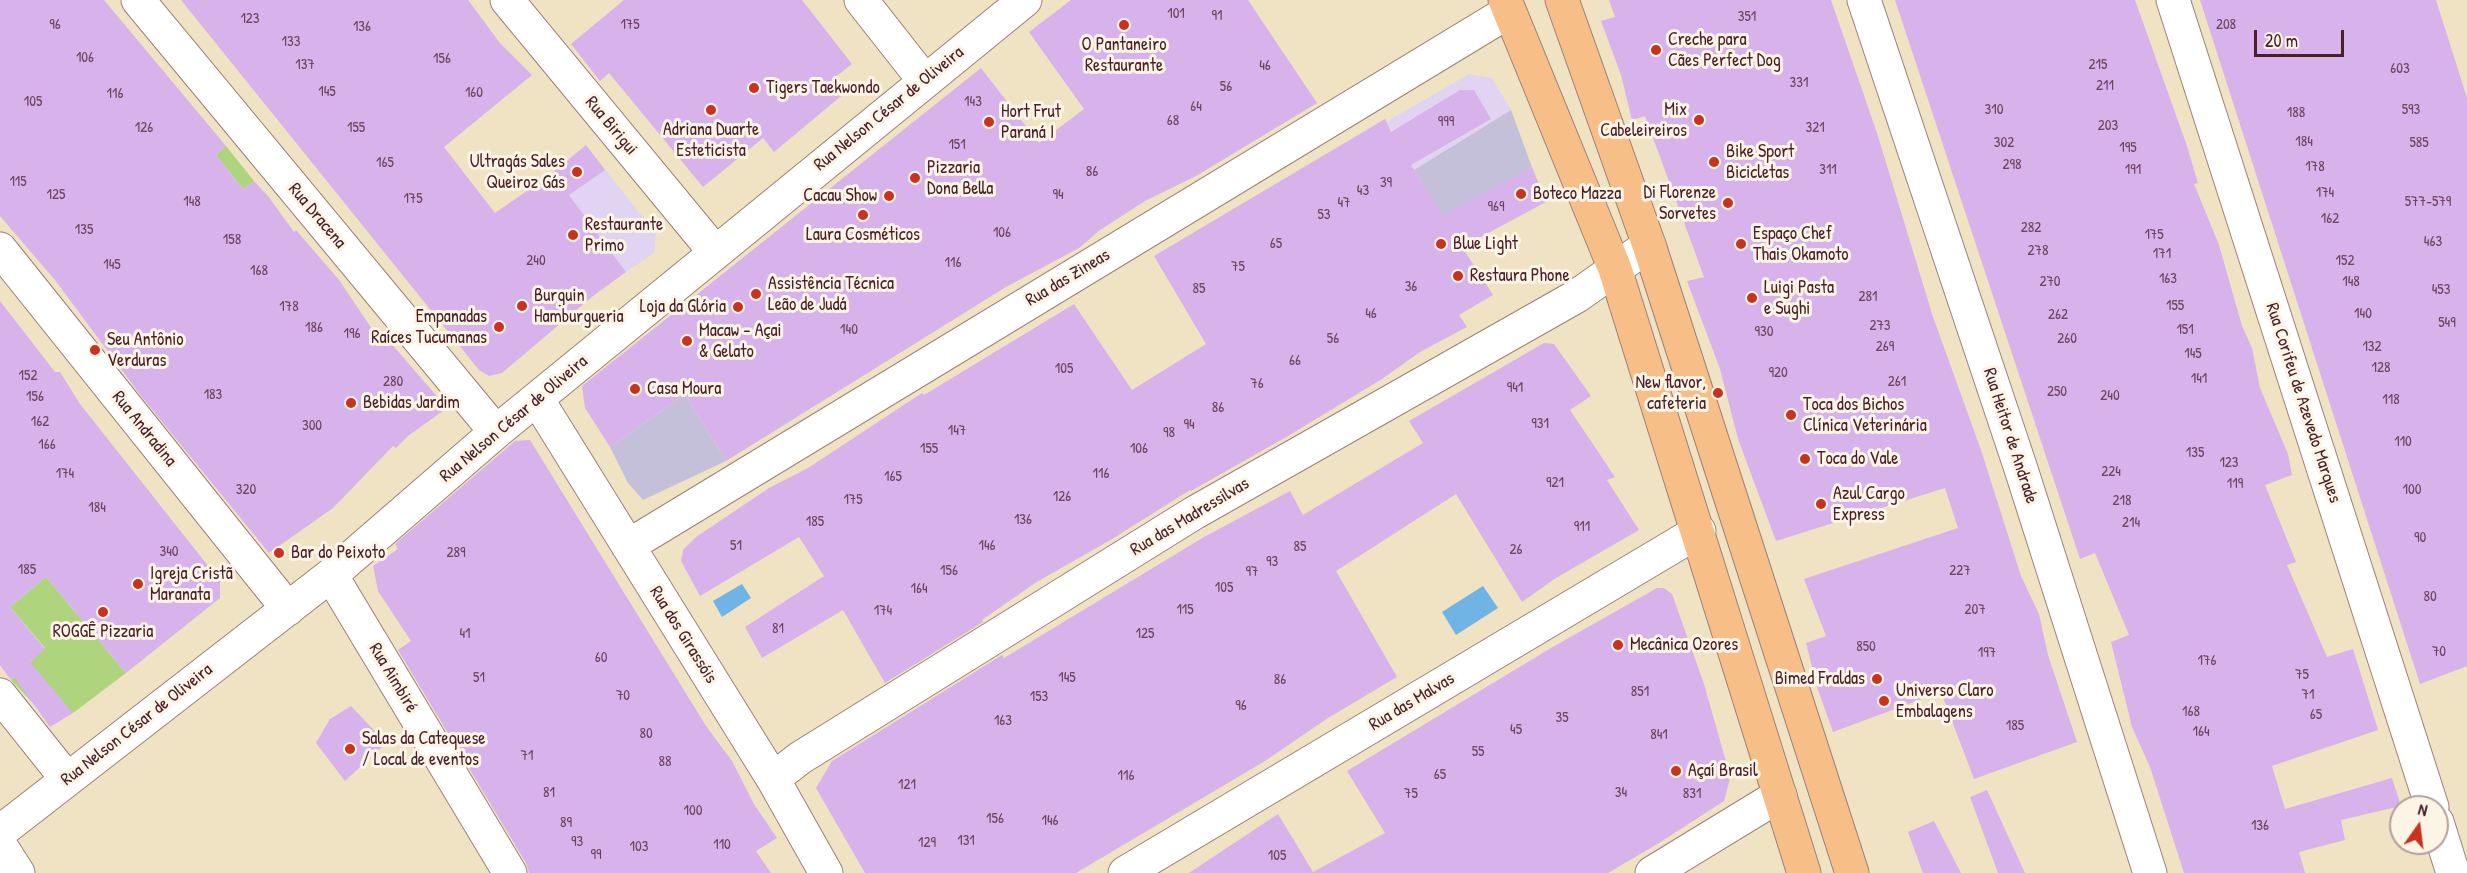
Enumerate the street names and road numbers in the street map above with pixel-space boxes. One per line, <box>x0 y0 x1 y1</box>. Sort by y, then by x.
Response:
street label: Rua Nelson César de Oliveira <box>810 42 968 176</box>
street label: Rua Birigui <box>580 92 642 160</box>
street label: Rua Dracena <box>284 179 350 253</box>
street label: Rua das Zineas <box>1022 244 1114 312</box>
street label: Rua Corifeu de Azevedo Marques <box>2260 300 2346 506</box>
street label: Rua Nelson César de Oliveira <box>436 351 592 487</box>
street label: Rua Heitor de Andrade <box>1978 366 2042 506</box>
street label: Rua Andradina <box>107 387 181 471</box>
street label: Rua das Madressilvas <box>1127 473 1253 561</box>
street label: Rua dos Girassóis <box>645 582 721 688</box>
street label: Rua Aimbiré <box>364 639 422 717</box>
street label: Rua Nelson César de Oliveira <box>57 659 217 791</box>
street label: Rua das Malvas <box>1366 668 1458 736</box>

